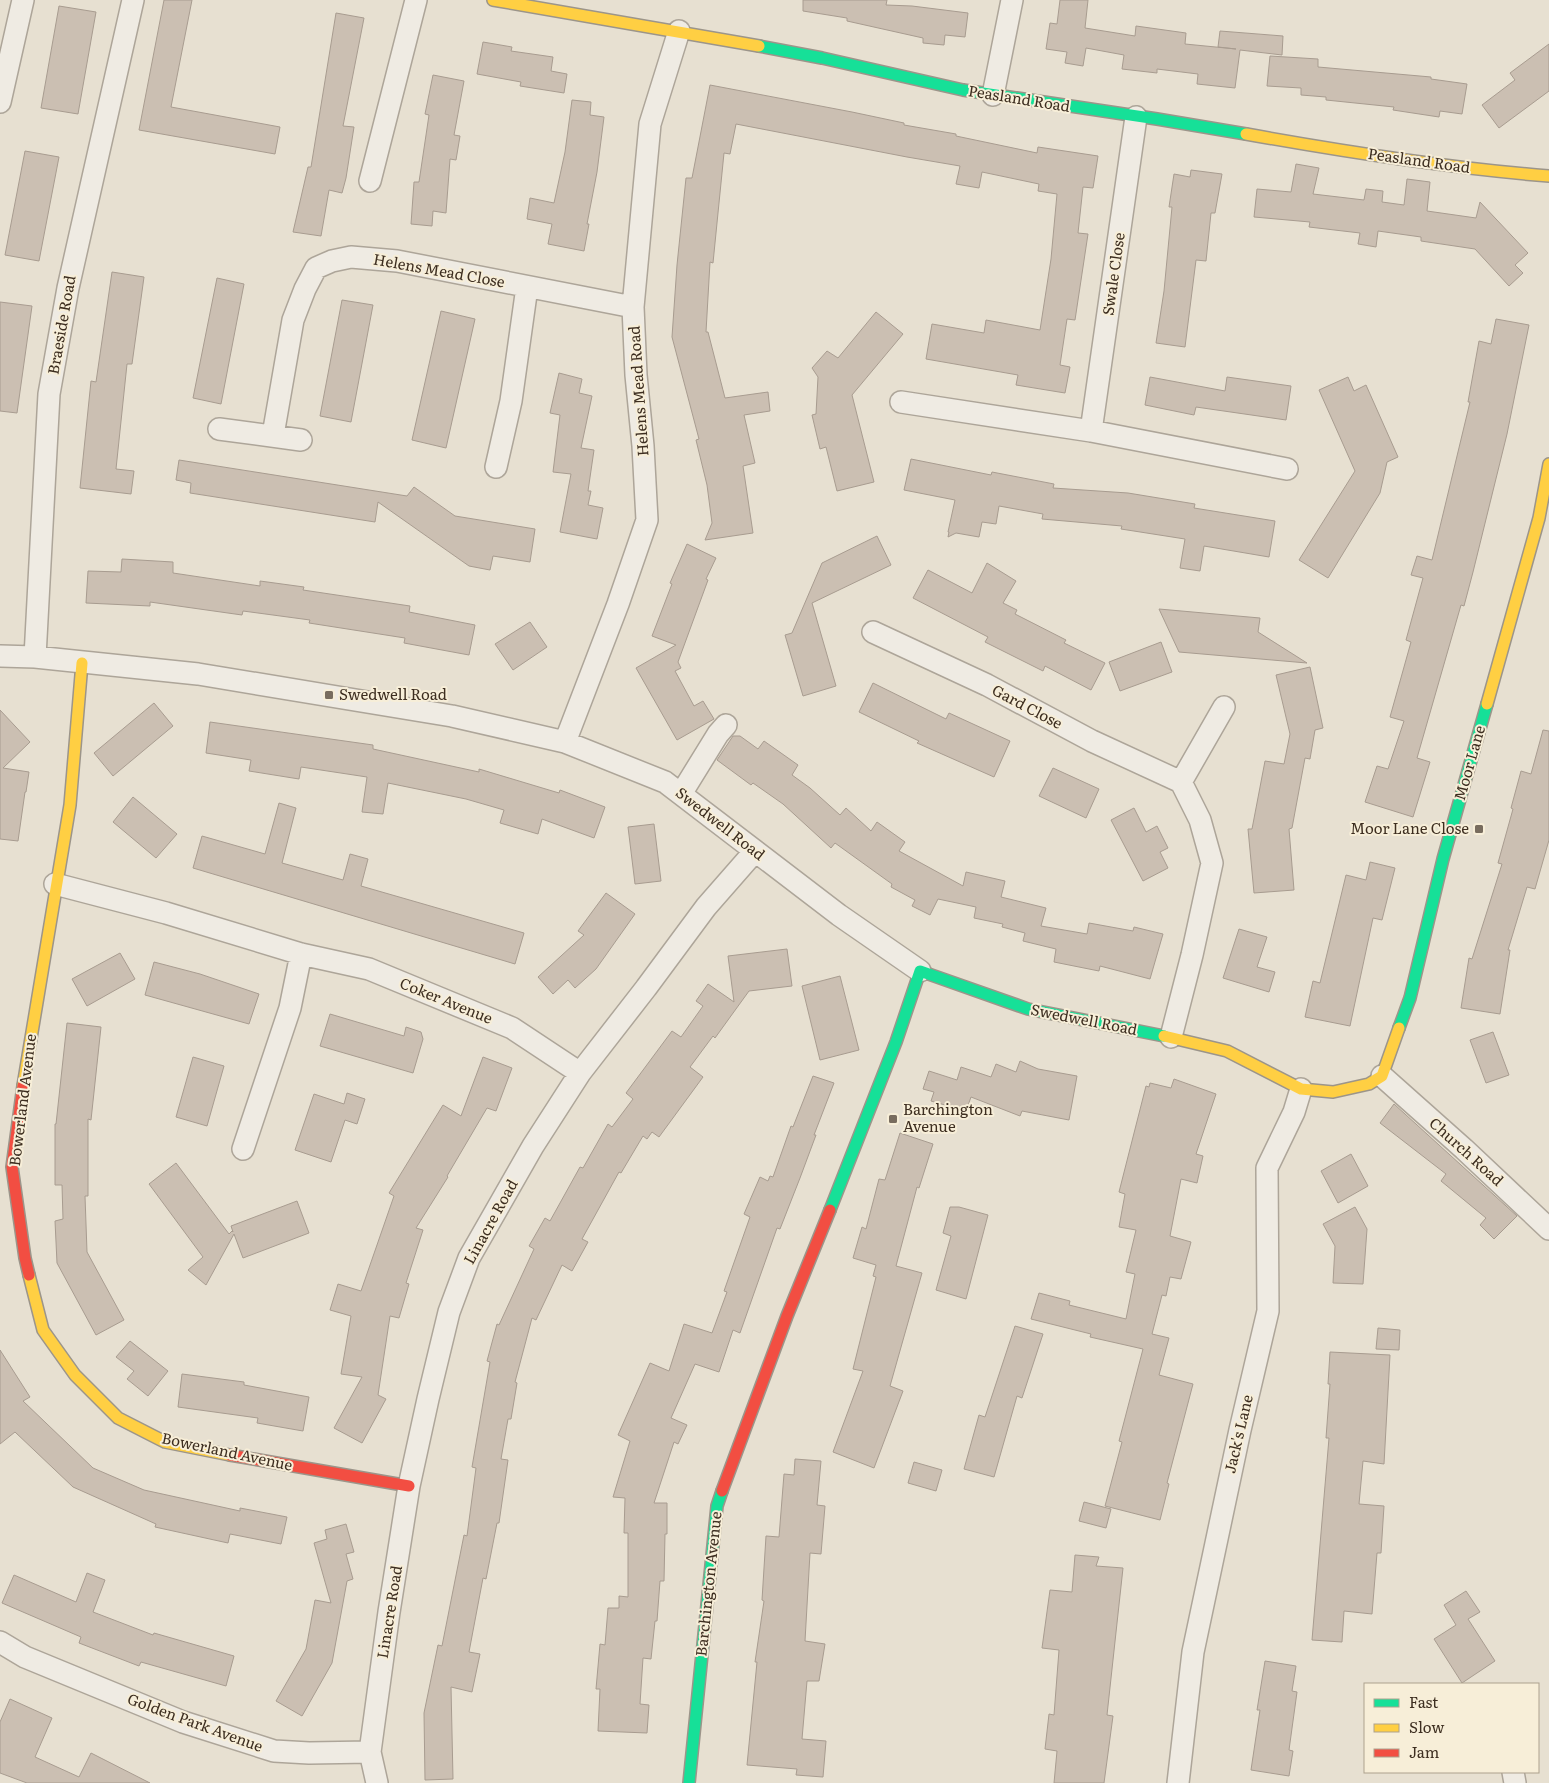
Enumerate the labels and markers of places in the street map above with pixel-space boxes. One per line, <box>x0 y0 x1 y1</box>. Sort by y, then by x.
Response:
place label: Swedwell Road <box>339 682 447 705</box>
marker: Swedwell Road <box>323 689 335 701</box>
place label: Moor Lane Close <box>1350 816 1469 839</box>
marker: Moor Lane Close <box>1473 823 1485 835</box>
place label: Barchington Avenue <box>903 1097 993 1137</box>
marker: Barchington Avenue <box>887 1113 899 1125</box>

